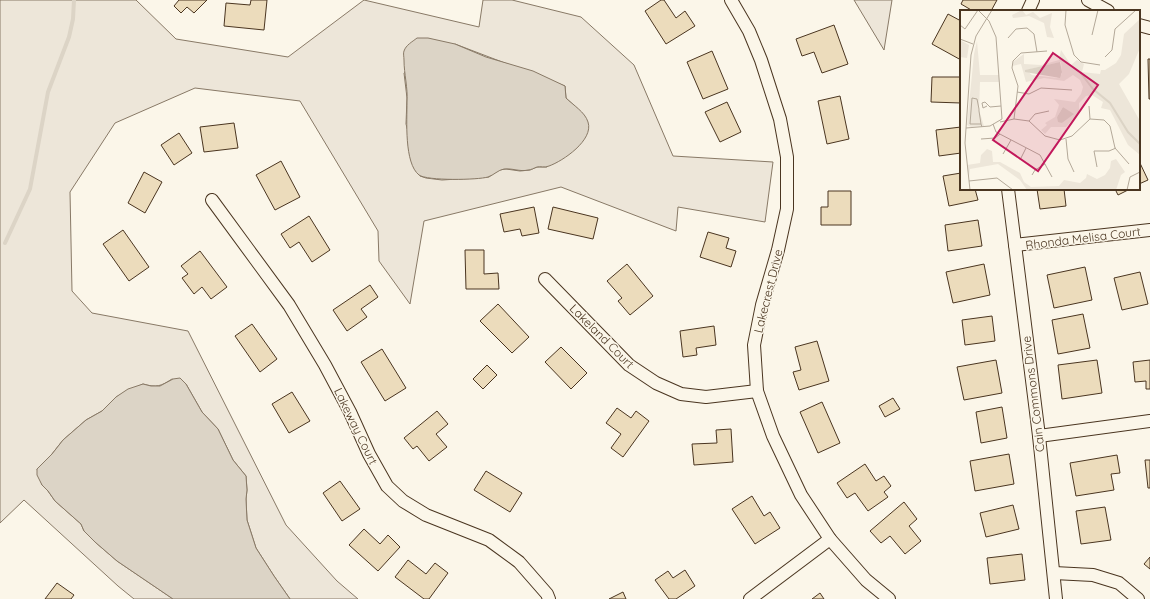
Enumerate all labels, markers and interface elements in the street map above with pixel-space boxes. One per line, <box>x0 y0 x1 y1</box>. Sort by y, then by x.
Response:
inset map <box>960 10 1140 190</box>
street label: Rhonda Melisa Court <box>1025 224 1141 252</box>
street label: Lakecrest Drive <box>750 247 786 334</box>
street label: Lakeland Court <box>567 301 637 371</box>
street label: Cain Commons Drive <box>1018 335 1048 453</box>
street label: Lakeway Court <box>331 385 381 467</box>

